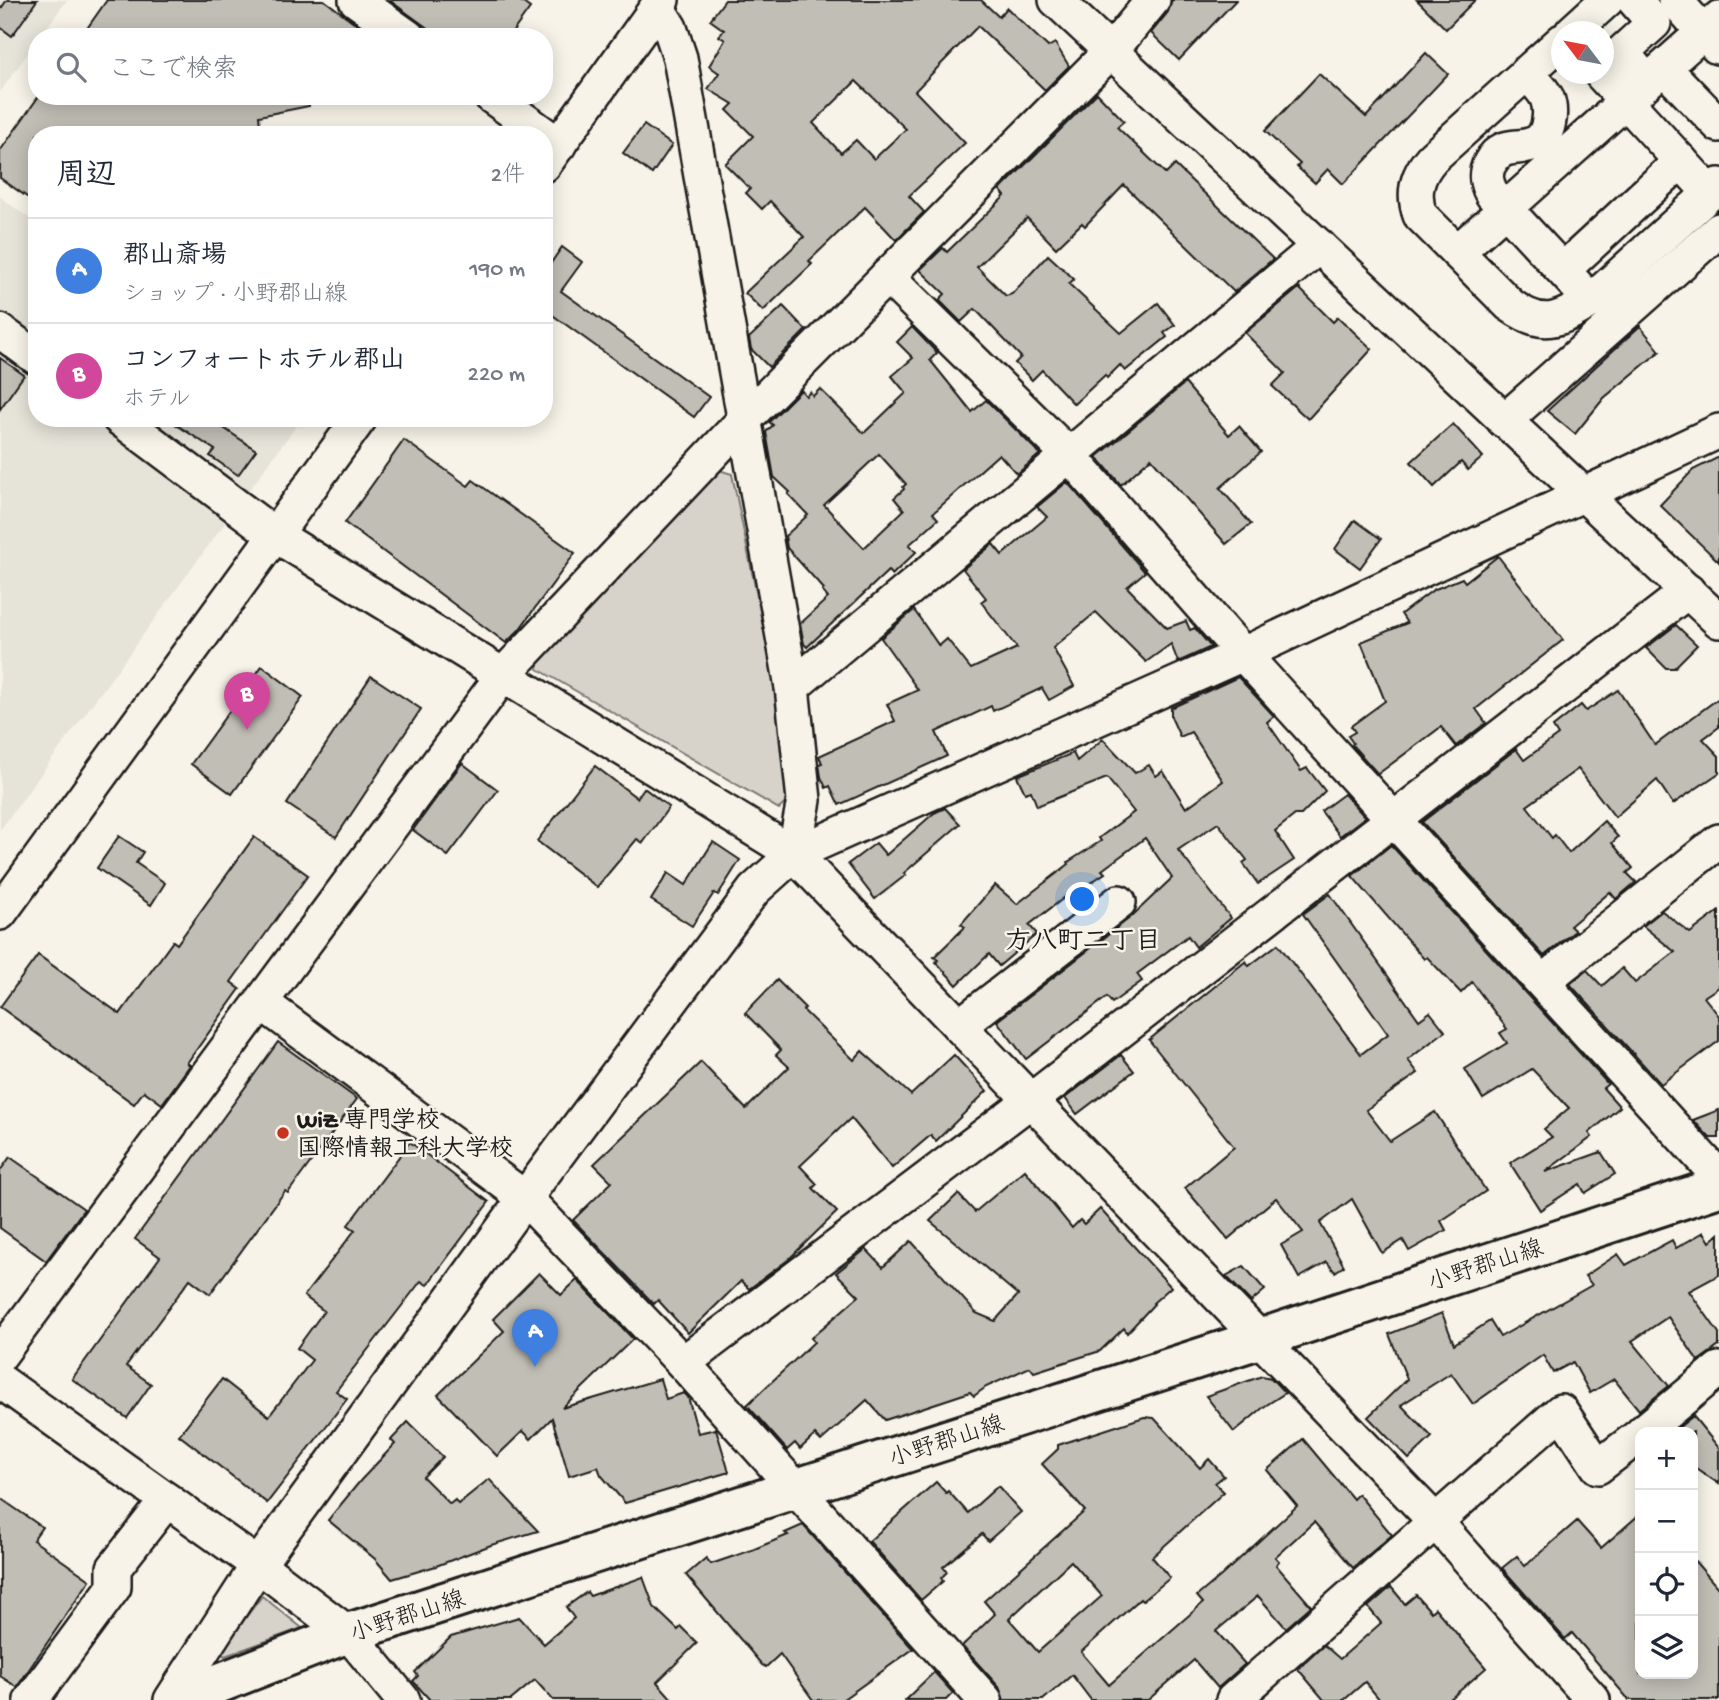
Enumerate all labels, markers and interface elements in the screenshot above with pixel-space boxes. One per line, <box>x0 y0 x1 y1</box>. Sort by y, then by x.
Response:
north arrow <box>1551 21 1614 84</box>
search box <box>28 28 553 105</box>
icon: search <box>52 48 90 86</box>
text: ここで検索 <box>108 56 238 87</box>
text: 周辺 <box>56 160 116 195</box>
text: 2件 <box>491 163 525 190</box>
text: 郡山斎場 <box>123 242 227 273</box>
text: A <box>72 257 86 284</box>
text: 190 m <box>469 257 525 284</box>
text: ショップ · 小野郡山線 <box>123 282 347 309</box>
text: コンフォートホテル郡山 <box>123 347 405 378</box>
text: B <box>73 362 85 389</box>
text: 220 m <box>468 362 525 389</box>
text: ホテル <box>123 387 191 414</box>
pin: B <box>224 672 270 730</box>
your location <box>1065 882 1099 916</box>
district label: 方八町二丁目 <box>1005 927 1161 959</box>
place label: WiZ 専門学校 国際情報工科大学校 <box>296 1106 513 1165</box>
marker: WiZ 専門学校 国際情報工科大学校 <box>275 1125 291 1141</box>
street label: 小野郡山線 <box>1424 1234 1548 1300</box>
pin: A <box>512 1309 558 1367</box>
street label: 小野郡山線 <box>885 1410 1009 1476</box>
map controls <box>1635 1427 1698 1679</box>
button: + <box>1635 1427 1698 1490</box>
button: − <box>1635 1490 1698 1553</box>
button: locate <box>1635 1553 1698 1616</box>
street label: 小野郡山線 <box>346 1585 470 1651</box>
button: layers <box>1635 1616 1698 1679</box>

